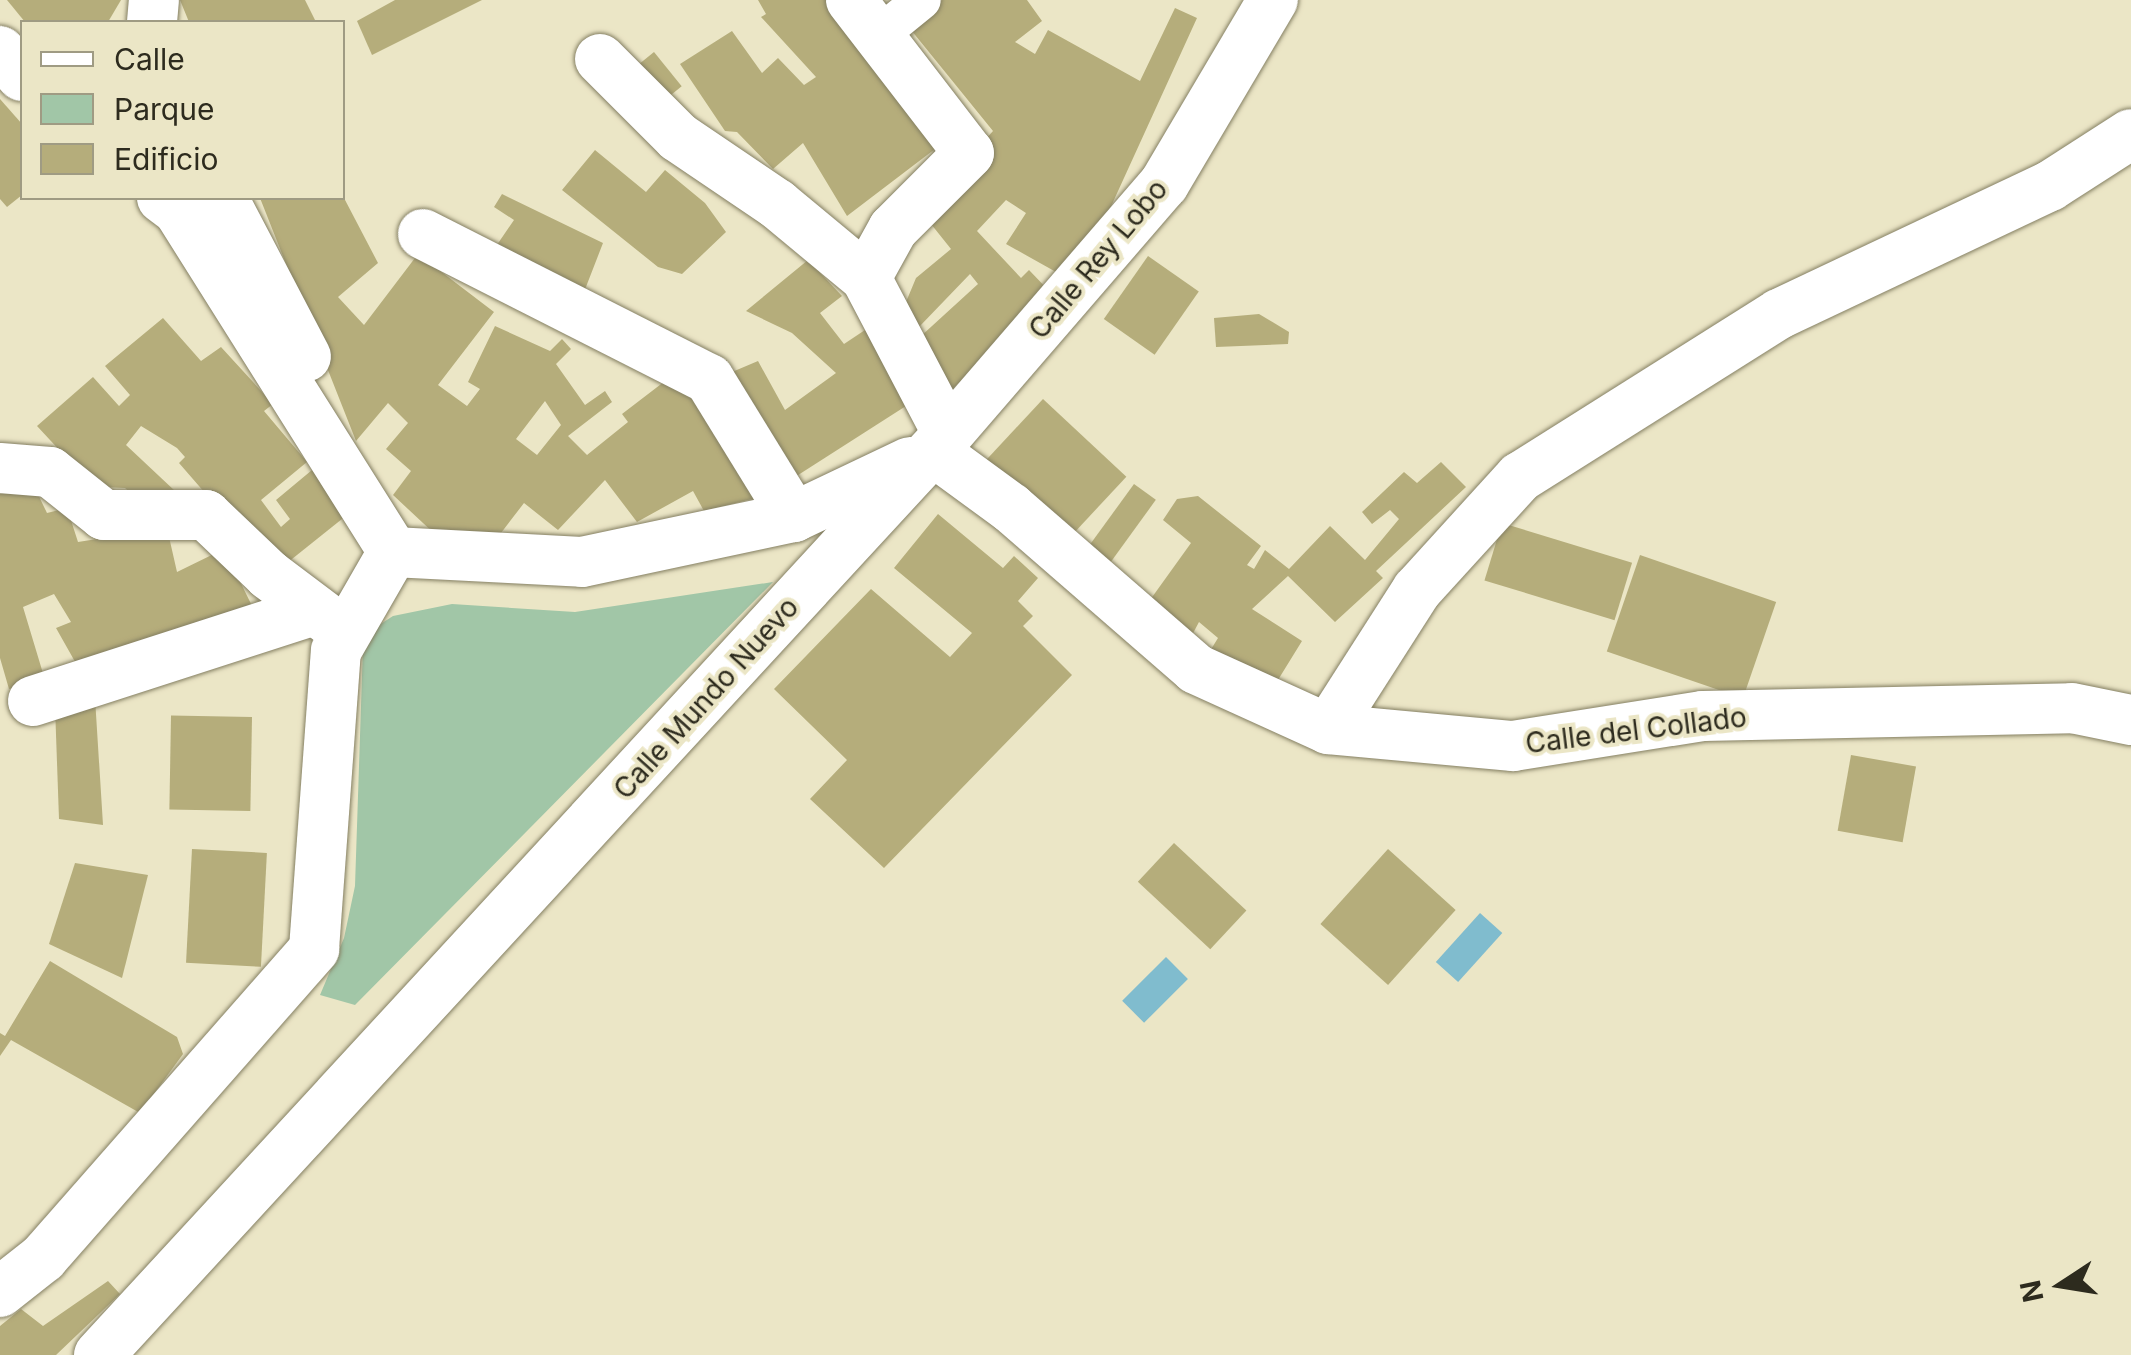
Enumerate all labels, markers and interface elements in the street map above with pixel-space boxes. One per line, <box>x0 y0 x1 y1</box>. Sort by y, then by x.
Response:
legend <box>20 20 345 200</box>
text: Calle <box>114 41 185 77</box>
text: Parque <box>114 91 214 127</box>
text: Edificio <box>114 141 218 177</box>
street label: Calle Rey Lobo <box>1022 173 1174 345</box>
street label: Calle Mundo Nuevo <box>607 590 805 806</box>
street label: Calle del Collado <box>1524 700 1748 760</box>
north arrow <box>2011 1235 2111 1335</box>
text: N <box>2013 1277 2051 1305</box>

